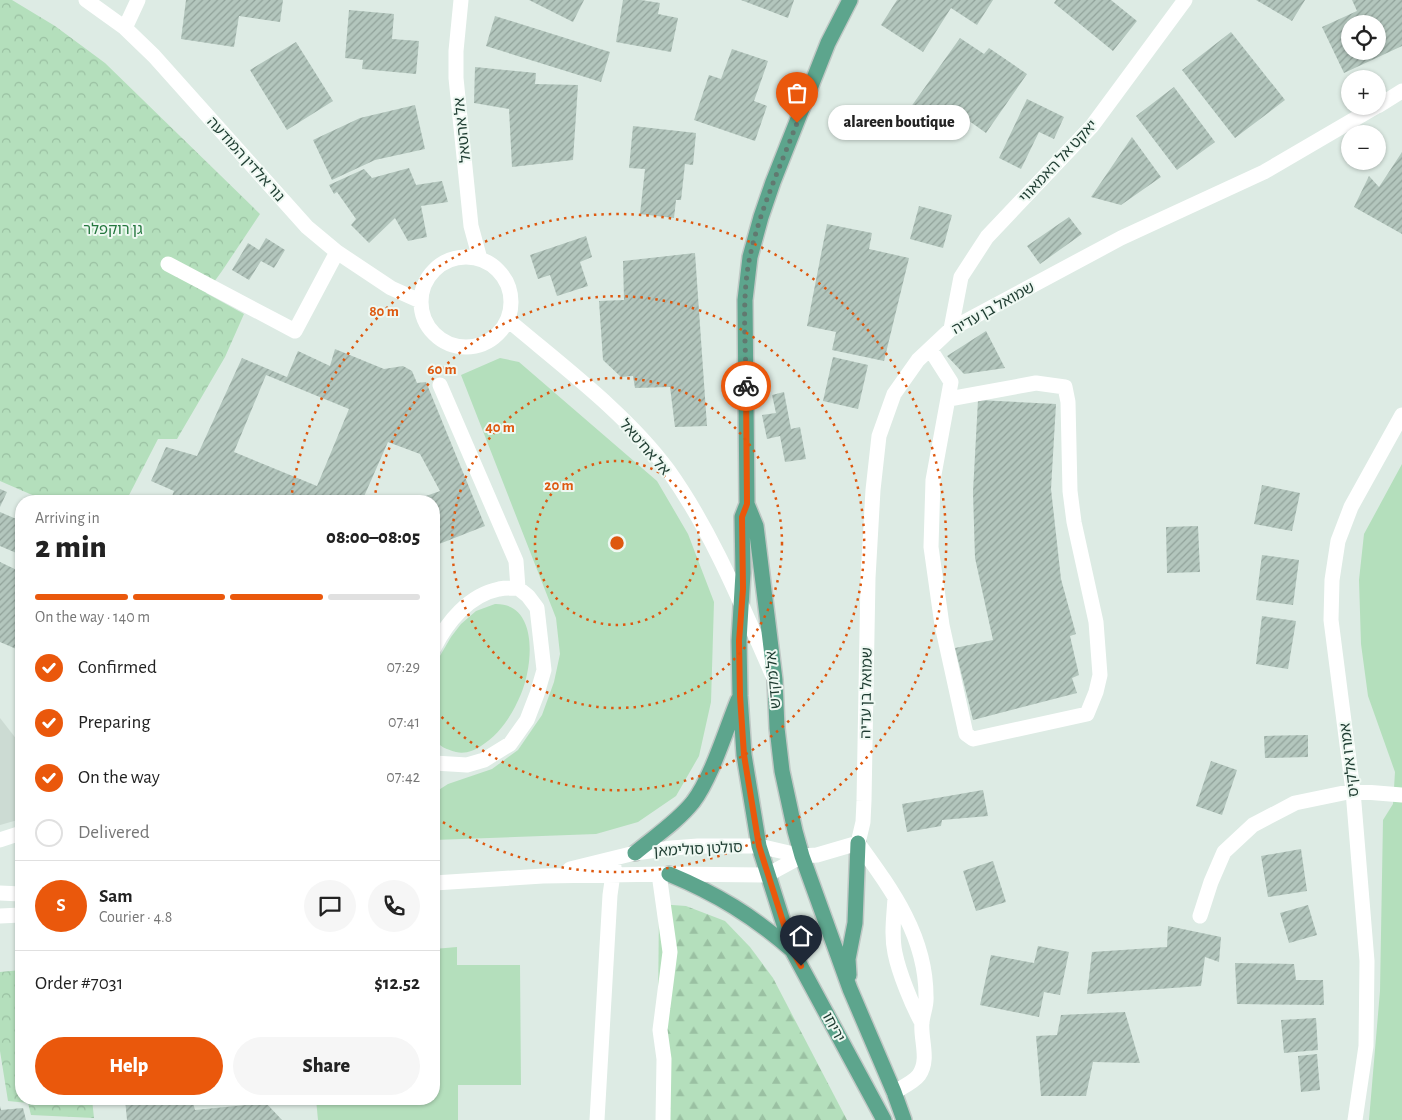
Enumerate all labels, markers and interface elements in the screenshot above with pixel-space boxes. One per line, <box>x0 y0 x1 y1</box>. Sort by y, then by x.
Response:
map controls <box>1341 15 1386 170</box>
button: locate <box>1341 15 1386 60</box>
button: + <box>1341 70 1386 115</box>
pin <box>776 72 818 123</box>
icon: bag <box>783 79 811 107</box>
street label: אל אהטאל <box>452 97 473 163</box>
callout: alareen boutique <box>827 106 970 140</box>
street label: נור אלדין המודעה <box>204 114 287 204</box>
text: alareen boutique <box>843 114 955 130</box>
street label: יאקט אל האמאווי <box>1017 117 1100 205</box>
button: − <box>1341 125 1386 170</box>
park label: גן רוקפלר <box>83 222 143 237</box>
street label: שמואל בן עדיה <box>950 280 1037 337</box>
text: 80 m <box>369 304 399 319</box>
courier <box>721 361 771 411</box>
text: 60 m <box>427 362 457 377</box>
icon: bike <box>732 372 760 400</box>
street label: אל אח'טאל <box>617 417 673 478</box>
text: 40 m <box>485 420 515 435</box>
text: 20 m <box>544 478 574 493</box>
text: Arriving in <box>35 510 100 526</box>
text: 08:00–08:05 <box>326 528 420 547</box>
text: 2 min <box>35 531 107 563</box>
centre of rings <box>608 534 626 552</box>
text: On the way · 140 m <box>35 609 150 625</box>
street label: שמואל בן עדיה <box>858 647 875 739</box>
street label: אל מקדש <box>763 650 784 710</box>
icon: check <box>35 654 63 682</box>
text: Confirmed <box>78 658 157 677</box>
text: 07:29 <box>386 659 420 675</box>
icon: check <box>35 709 63 737</box>
text: Preparing <box>78 713 151 732</box>
text: 07:41 <box>388 714 420 730</box>
street label: אמרו אלקיס <box>1337 722 1361 798</box>
icon: check <box>35 764 63 792</box>
text: On the way <box>78 768 160 787</box>
text: 07:42 <box>386 769 420 785</box>
text: Delivered <box>78 823 150 842</box>
street label: סולטן סולימאן <box>653 840 743 859</box>
button: chat <box>304 880 356 932</box>
button: phone <box>368 880 420 932</box>
text: Sam <box>99 887 133 906</box>
text: S <box>56 896 66 915</box>
text: Courier · 4.8 <box>99 909 172 925</box>
pin <box>780 915 822 966</box>
icon: home <box>787 922 815 950</box>
text: Order #7031 <box>35 974 123 993</box>
text: $12.52 <box>374 974 420 993</box>
street label: יריחו <box>820 1010 847 1044</box>
button: Help <box>35 1037 223 1095</box>
button: Share <box>233 1037 420 1095</box>

